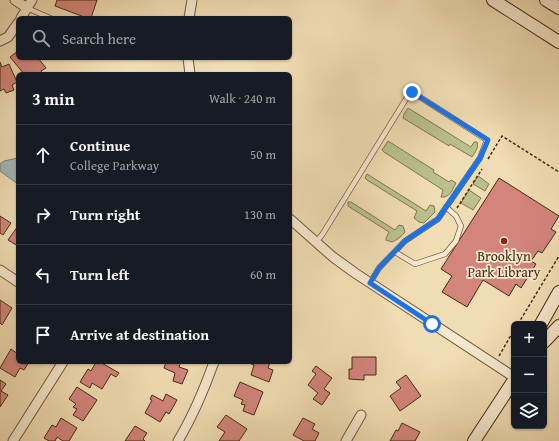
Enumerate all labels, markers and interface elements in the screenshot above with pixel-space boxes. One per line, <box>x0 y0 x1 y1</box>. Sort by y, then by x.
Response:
search box <box>16 16 292 60</box>
icon: search <box>30 27 52 49</box>
text: Search here <box>62 28 136 49</box>
route end <box>403 83 421 101</box>
text: 3 min <box>32 86 74 111</box>
text: Walk · 240 m <box>209 89 276 108</box>
text: Continue <box>70 135 131 156</box>
icon: ahead <box>32 144 54 166</box>
text: 50 m <box>250 145 276 164</box>
text: College Parkway <box>70 156 159 175</box>
icon: right <box>32 204 54 226</box>
text: Turn right <box>70 204 141 225</box>
text: 130 m <box>244 205 276 224</box>
marker: Brooklyn Park Library <box>499 236 509 246</box>
place label: Brooklyn Park Library <box>467 246 541 282</box>
icon: left <box>32 264 54 286</box>
text: Turn left <box>70 264 129 285</box>
text: 60 m <box>250 265 276 284</box>
route start <box>423 315 441 333</box>
map controls <box>511 321 547 429</box>
button: + <box>511 321 547 357</box>
icon: arrive <box>32 324 54 346</box>
text: Arrive at destination <box>70 324 209 345</box>
button: − <box>511 357 547 393</box>
button: layers <box>511 393 547 429</box>

